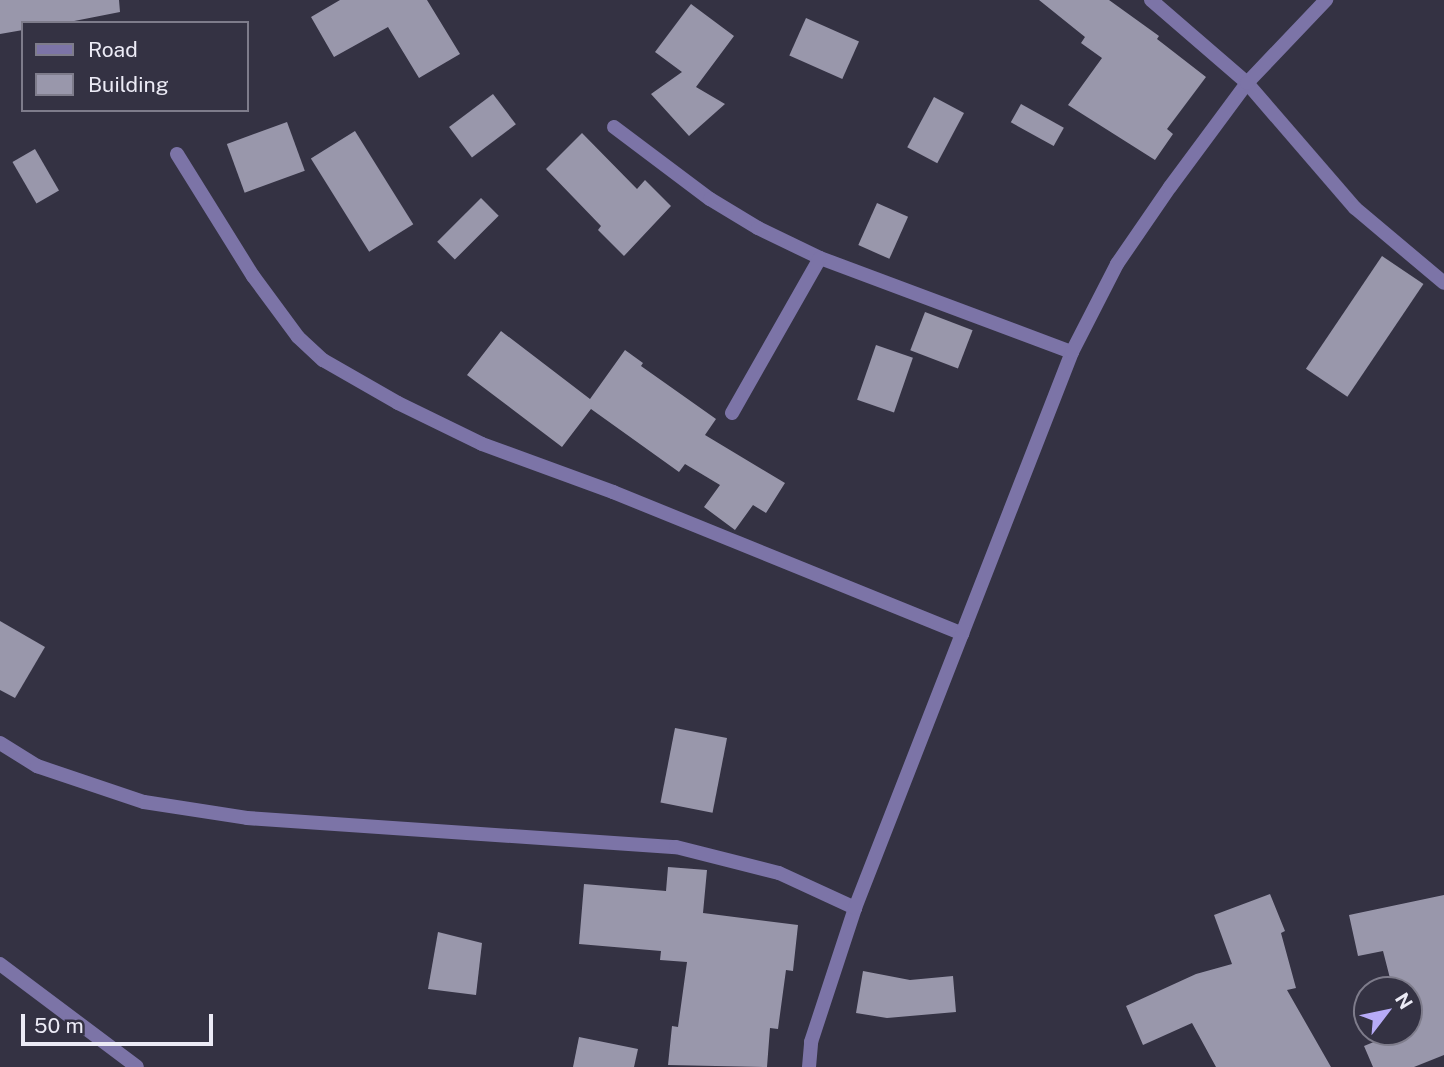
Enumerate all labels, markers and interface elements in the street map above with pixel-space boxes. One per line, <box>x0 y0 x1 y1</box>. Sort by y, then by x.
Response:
legend <box>21 21 248 112</box>
text: Road <box>88 37 138 62</box>
text: Building <box>88 72 169 97</box>
north arrow <box>1353 976 1423 1046</box>
text: N <box>1391 989 1417 1013</box>
scale bar <box>24 1000 217 1044</box>
text: 50 m <box>34 1013 84 1038</box>

